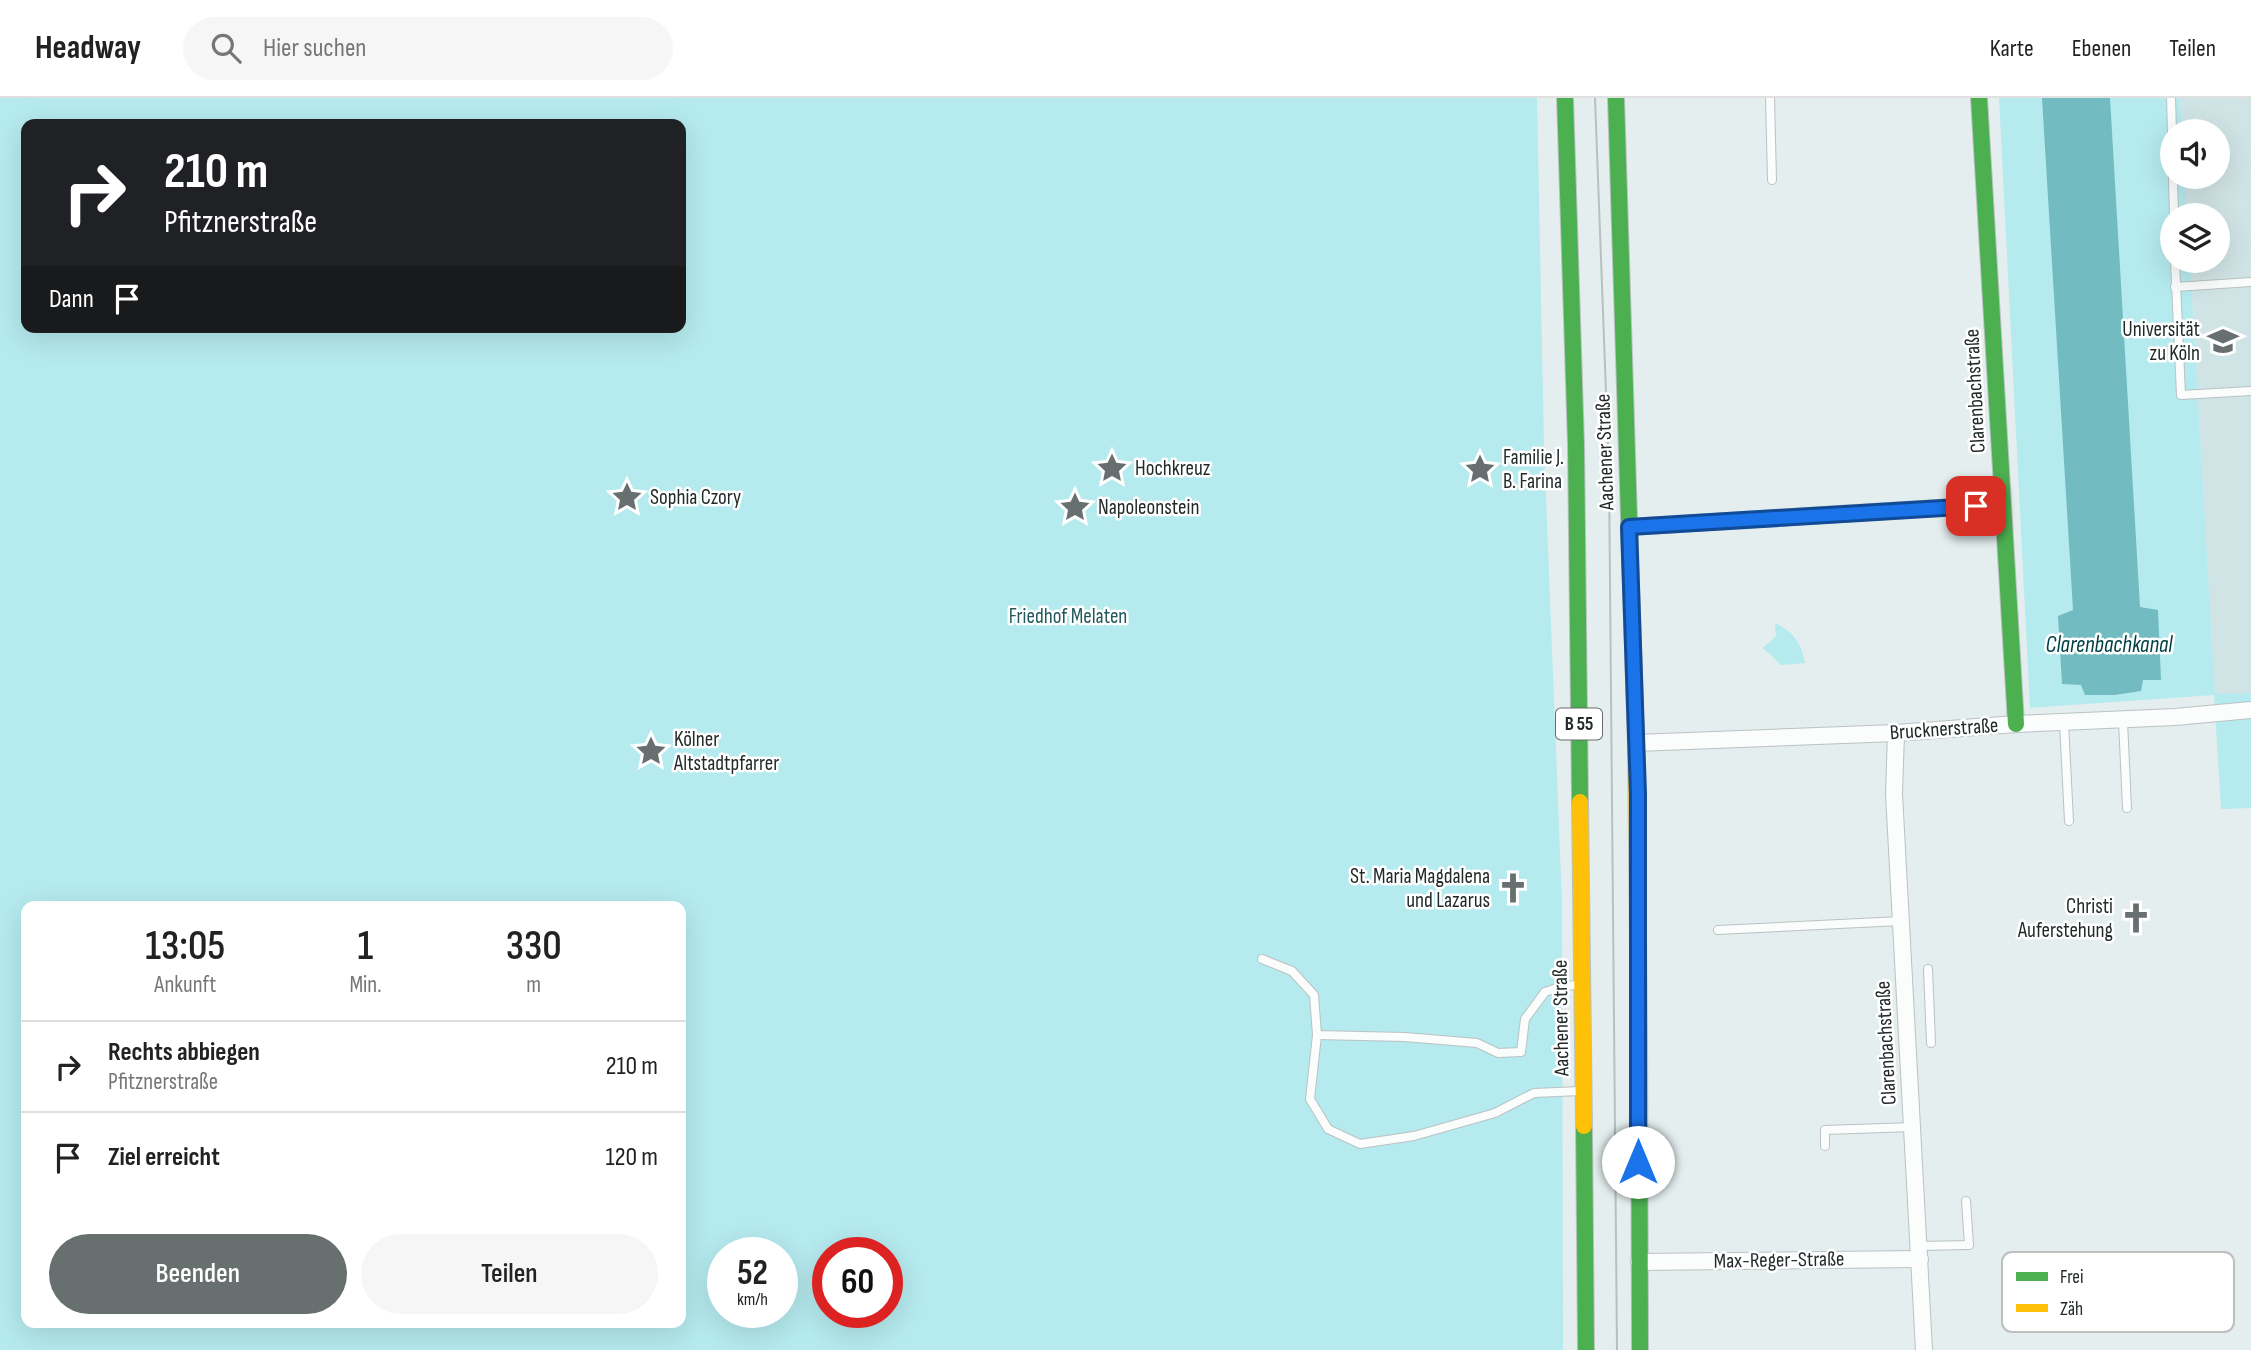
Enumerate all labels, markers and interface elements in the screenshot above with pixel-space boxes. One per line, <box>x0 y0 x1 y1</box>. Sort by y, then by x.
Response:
search box <box>183 17 673 80</box>
text: Headway <box>35 28 141 68</box>
icon: search <box>207 29 245 67</box>
text: Hier suchen <box>263 33 366 64</box>
text: Karte <box>1990 34 2034 63</box>
text: Ebenen <box>2072 34 2131 63</box>
text: Teilen <box>2169 34 2216 63</box>
map controls <box>2160 119 2230 273</box>
button: sound <box>2160 119 2230 189</box>
text: 210 m <box>164 143 268 202</box>
icon: right <box>49 147 140 238</box>
text: Pfitznerstraße <box>164 203 317 242</box>
button: layers <box>2160 203 2230 273</box>
icon: arrive <box>108 280 146 318</box>
text: Dann <box>49 284 94 315</box>
place label: Universität zu Köln <box>2122 317 2200 366</box>
school or university icon: Universität zu Köln <box>2206 324 2240 358</box>
street label: Clarenbachstraße <box>1959 328 1991 454</box>
street label: Aachener Straße <box>1590 393 1620 512</box>
place label: Familie J. B. Farina <box>1503 445 1564 494</box>
place icon: Hochkreuz <box>1095 451 1129 485</box>
place icon: Familie J. B. Farina <box>1463 452 1497 486</box>
place label: Hochkreuz <box>1135 456 1211 481</box>
pin <box>1946 476 2006 536</box>
place icon: Sophia Czory <box>610 480 644 514</box>
place label: Sophia Czory <box>650 485 741 510</box>
icon: arrive <box>1957 487 1995 525</box>
place icon: Napoleonstein <box>1058 490 1092 524</box>
place label: Napoleonstein <box>1098 495 1199 520</box>
park label: Friedhof Melaten <box>1009 604 1127 629</box>
water label: Clarenbachkanal <box>2045 631 2173 659</box>
road number: B 55 <box>1556 708 1602 740</box>
street label: Brucknerstraße <box>1889 713 1999 745</box>
place label: Kölner Altstadtpfarrer <box>673 727 779 776</box>
place icon: Kölner Altstadtpfarrer <box>634 734 668 768</box>
place label: St. Maria Magdalena und Lazarus <box>1350 864 1490 913</box>
church icon: St. Maria Magdalena und Lazarus <box>1496 871 1530 905</box>
place label: Christi Auferstehung <box>2017 894 2113 943</box>
church icon: Christi Auferstehung <box>2119 901 2153 935</box>
text: 13:05 <box>145 921 225 972</box>
text: 1 <box>358 921 373 972</box>
text: 330 <box>506 921 562 972</box>
street label: Aachener Straße <box>1547 960 1575 1077</box>
text: Ankunft <box>154 971 216 999</box>
text: Min. <box>349 971 382 999</box>
text: m <box>526 971 541 999</box>
street label: Clarenbachstraße <box>1870 980 1902 1106</box>
text: Rechts abbiegen <box>108 1037 260 1068</box>
icon: right <box>49 1048 87 1086</box>
text: 210 m <box>606 1051 658 1082</box>
text: Pfitznerstraße <box>108 1068 218 1096</box>
position arrow <box>1601 1125 1675 1199</box>
icon: arrive <box>49 1139 87 1177</box>
text: Ziel erreicht <box>108 1142 220 1173</box>
text: 120 m <box>605 1142 658 1173</box>
button: Beenden <box>49 1234 347 1314</box>
button: Teilen <box>361 1234 658 1314</box>
speed limit sign: 60 <box>812 1237 903 1328</box>
street label: Max-Reger-Straße <box>1713 1246 1845 1274</box>
text: 52 <box>737 1252 768 1295</box>
legend <box>2002 1252 2234 1332</box>
text: Frei <box>2060 1266 2084 1289</box>
text: km/h <box>737 1289 768 1310</box>
text: Zäh <box>2060 1298 2083 1321</box>

